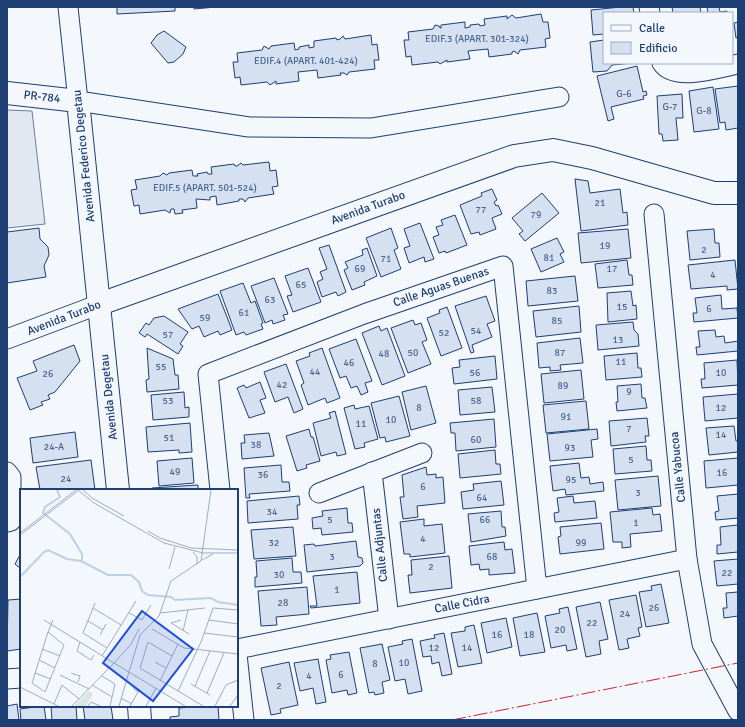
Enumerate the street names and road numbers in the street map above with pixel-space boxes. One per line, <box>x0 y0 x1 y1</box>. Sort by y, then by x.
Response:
street label: PR-784 <box>23 88 62 106</box>
street label: Avenida Federico Degetau <box>70 89 98 223</box>
street label: Avenida Turabo <box>329 188 407 228</box>
street label: Calle Aguas Buenas <box>391 264 491 310</box>
street label: Avenida Turabo <box>25 297 103 339</box>
street label: Avenida Degetau <box>97 353 121 441</box>
street label: Calle Yabucoa <box>667 431 689 503</box>
street label: Calle Adjuntas <box>369 507 391 583</box>
street label: Calle Cidra <box>433 591 491 617</box>

